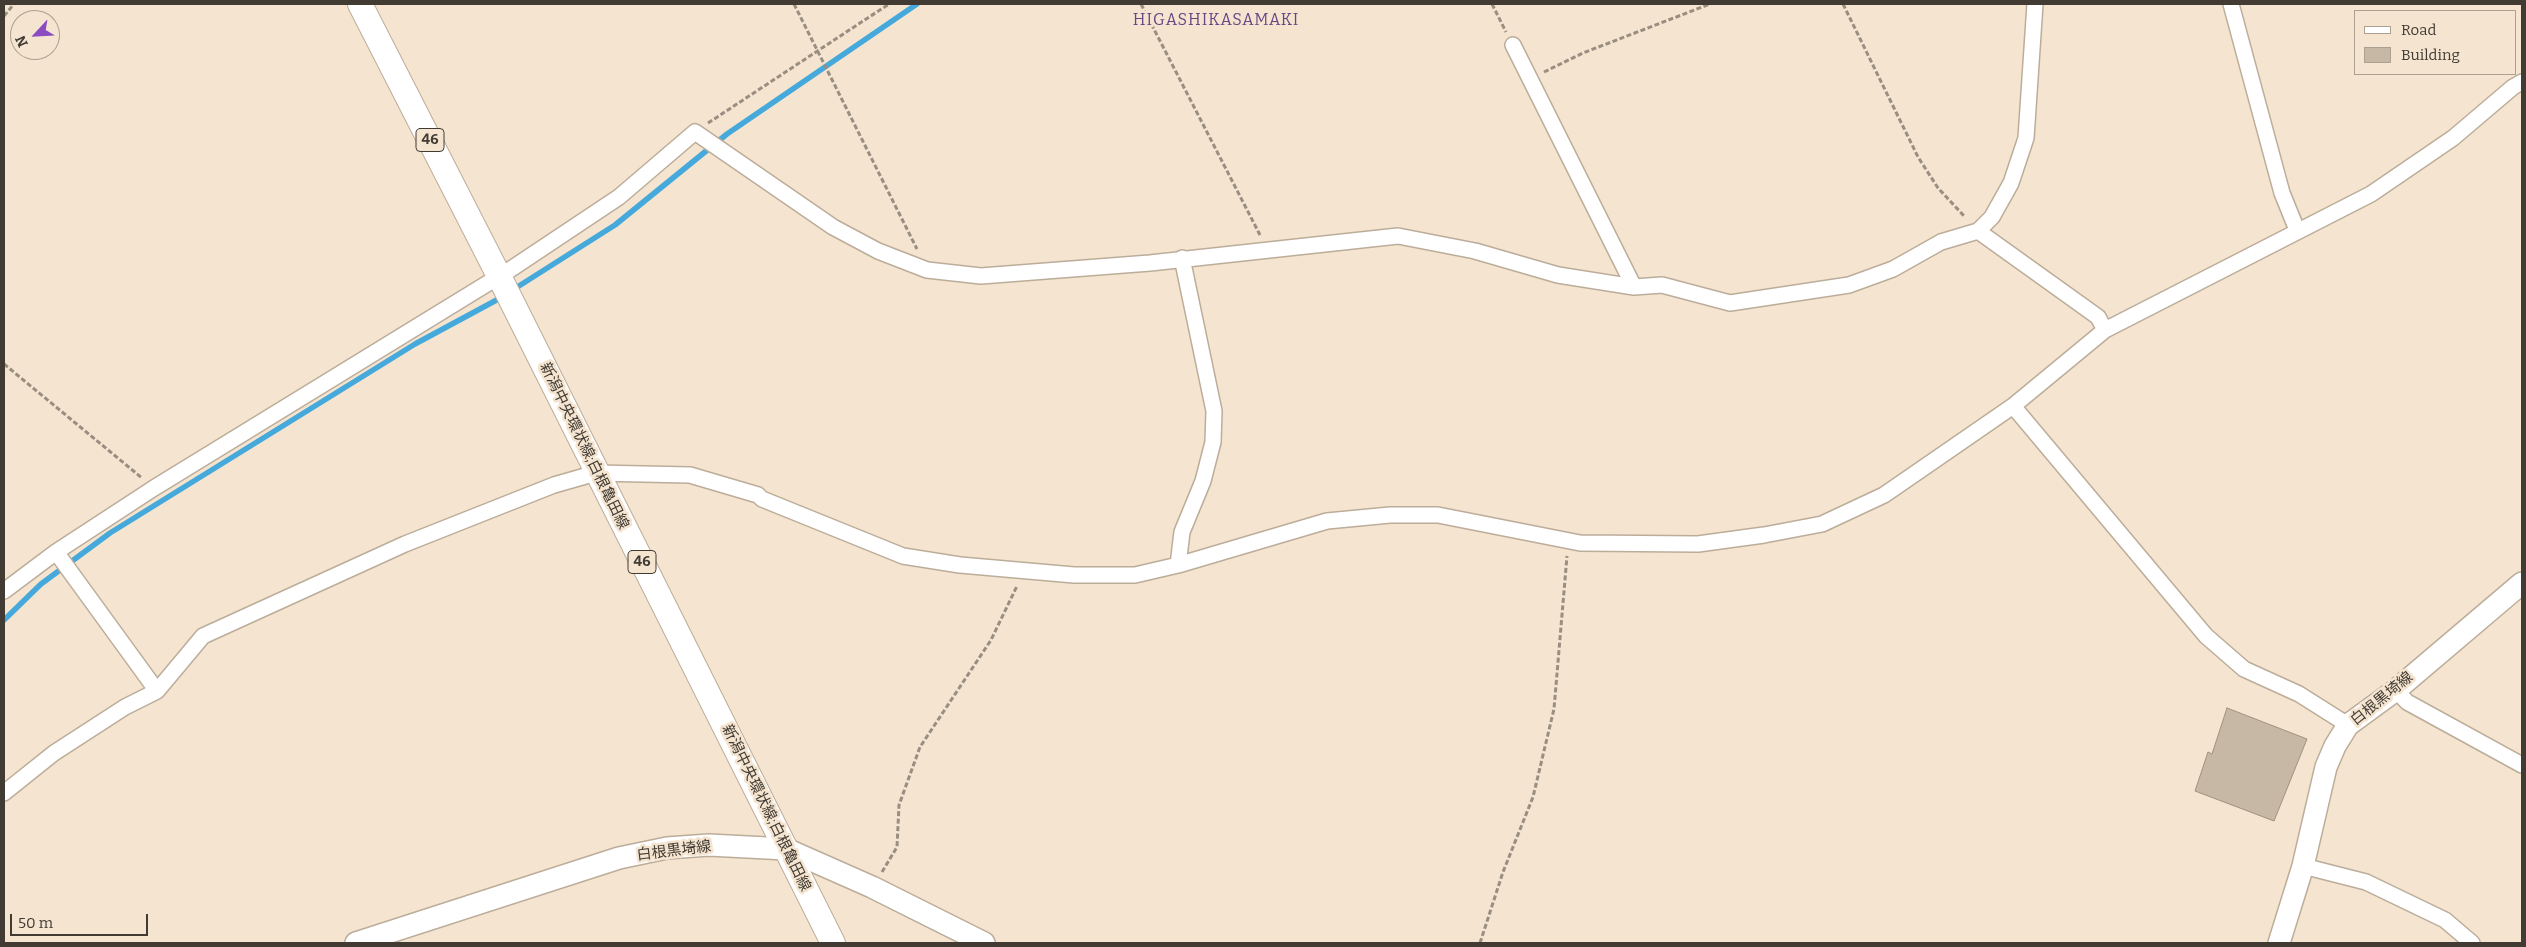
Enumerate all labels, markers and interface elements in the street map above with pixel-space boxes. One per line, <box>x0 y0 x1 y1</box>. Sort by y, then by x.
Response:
north arrow <box>10 10 60 60</box>
legend <box>2354 10 2516 75</box>
district label: HIGASHIKASAMAKI <box>1131 11 1301 31</box>
text: Road <box>2401 21 2436 39</box>
text: N <box>12 33 32 50</box>
text: Building <box>2401 46 2460 64</box>
road number: 46 <box>416 128 444 152</box>
street label: 新潟中央環状線;白根亀田線 <box>536 360 632 532</box>
road number: 46 <box>628 550 656 574</box>
street label: 白根黒埼線 <box>2347 668 2417 730</box>
street label: 新潟中央環状線;白根亀田線 <box>718 722 814 894</box>
street label: 白根黒埼線 <box>636 837 712 865</box>
scale bar <box>12 904 150 936</box>
text: 50 m <box>18 914 53 932</box>

